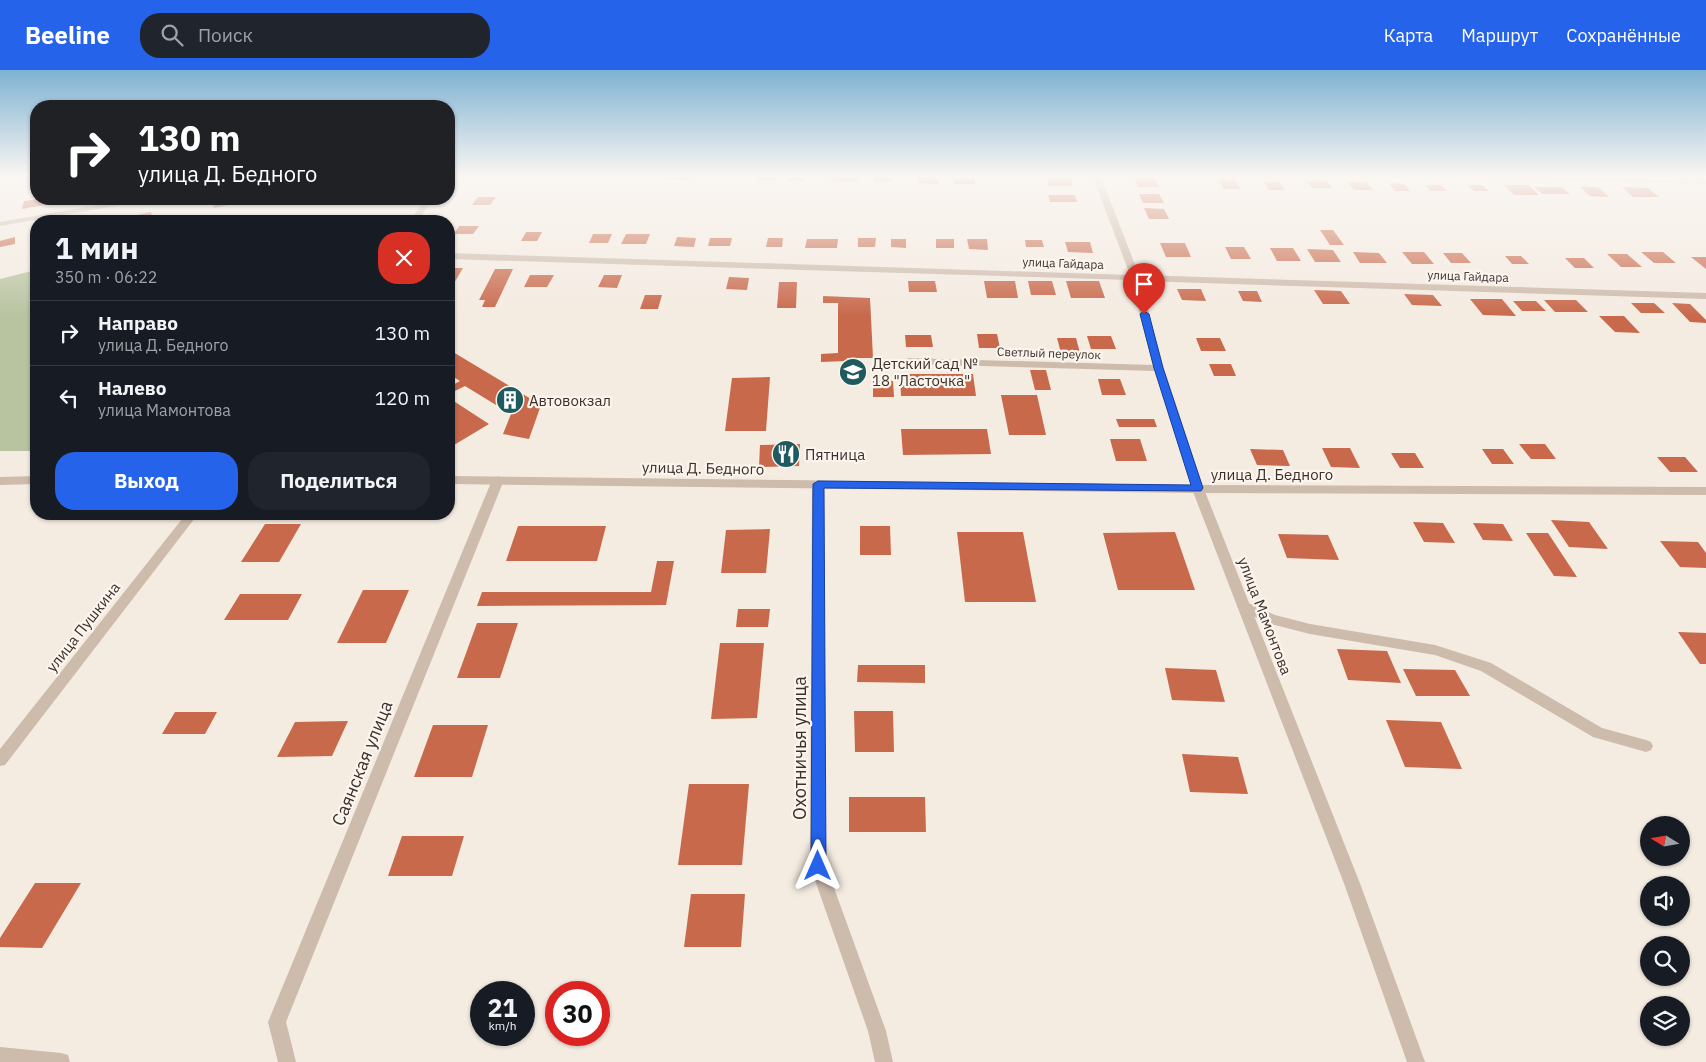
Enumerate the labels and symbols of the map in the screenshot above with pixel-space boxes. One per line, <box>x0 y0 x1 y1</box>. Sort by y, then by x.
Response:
street label: улица Гайдара <box>1022 254 1105 272</box>
pin <box>1123 263 1165 314</box>
street label: улица Гайдара <box>1427 267 1510 285</box>
street label: Светлый переулок <box>997 344 1102 362</box>
place label: Детский сад № 18 "Ласточка" <box>872 354 979 390</box>
school or university icon: Детский сад № 18 "Ласточка" <box>838 357 868 387</box>
building icon: Автовокзал <box>495 385 525 415</box>
place label: Автовокзал <box>529 391 611 410</box>
restaurant icon: Пятница <box>771 439 801 469</box>
place label: Пятница <box>805 445 865 464</box>
street label: улица Д. Бедного <box>642 457 764 479</box>
street label: улица Д. Бедного <box>1211 465 1333 484</box>
street label: улица Мамонтова <box>1234 554 1296 678</box>
street label: улица Пушкина <box>42 578 124 676</box>
street label: Охотничья улица <box>788 676 811 820</box>
street label: Саянская улица <box>326 697 398 829</box>
north arrow <box>1640 816 1690 866</box>
position arrow <box>791 839 843 891</box>
speed limit sign: 30 <box>545 981 610 1046</box>

